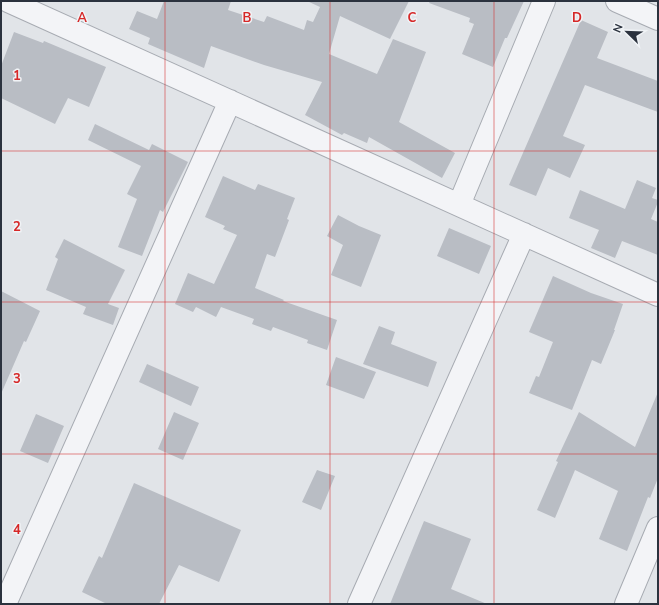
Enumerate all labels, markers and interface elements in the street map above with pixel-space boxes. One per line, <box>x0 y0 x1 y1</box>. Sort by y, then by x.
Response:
text: A <box>77 9 87 27</box>
text: B <box>243 9 252 27</box>
text: C <box>408 9 417 27</box>
text: D <box>572 9 582 27</box>
north arrow <box>607 12 647 52</box>
text: N <box>610 22 627 35</box>
text: 1 <box>13 67 21 85</box>
text: 2 <box>13 218 21 236</box>
text: 3 <box>13 370 21 388</box>
text: 4 <box>13 521 21 539</box>

